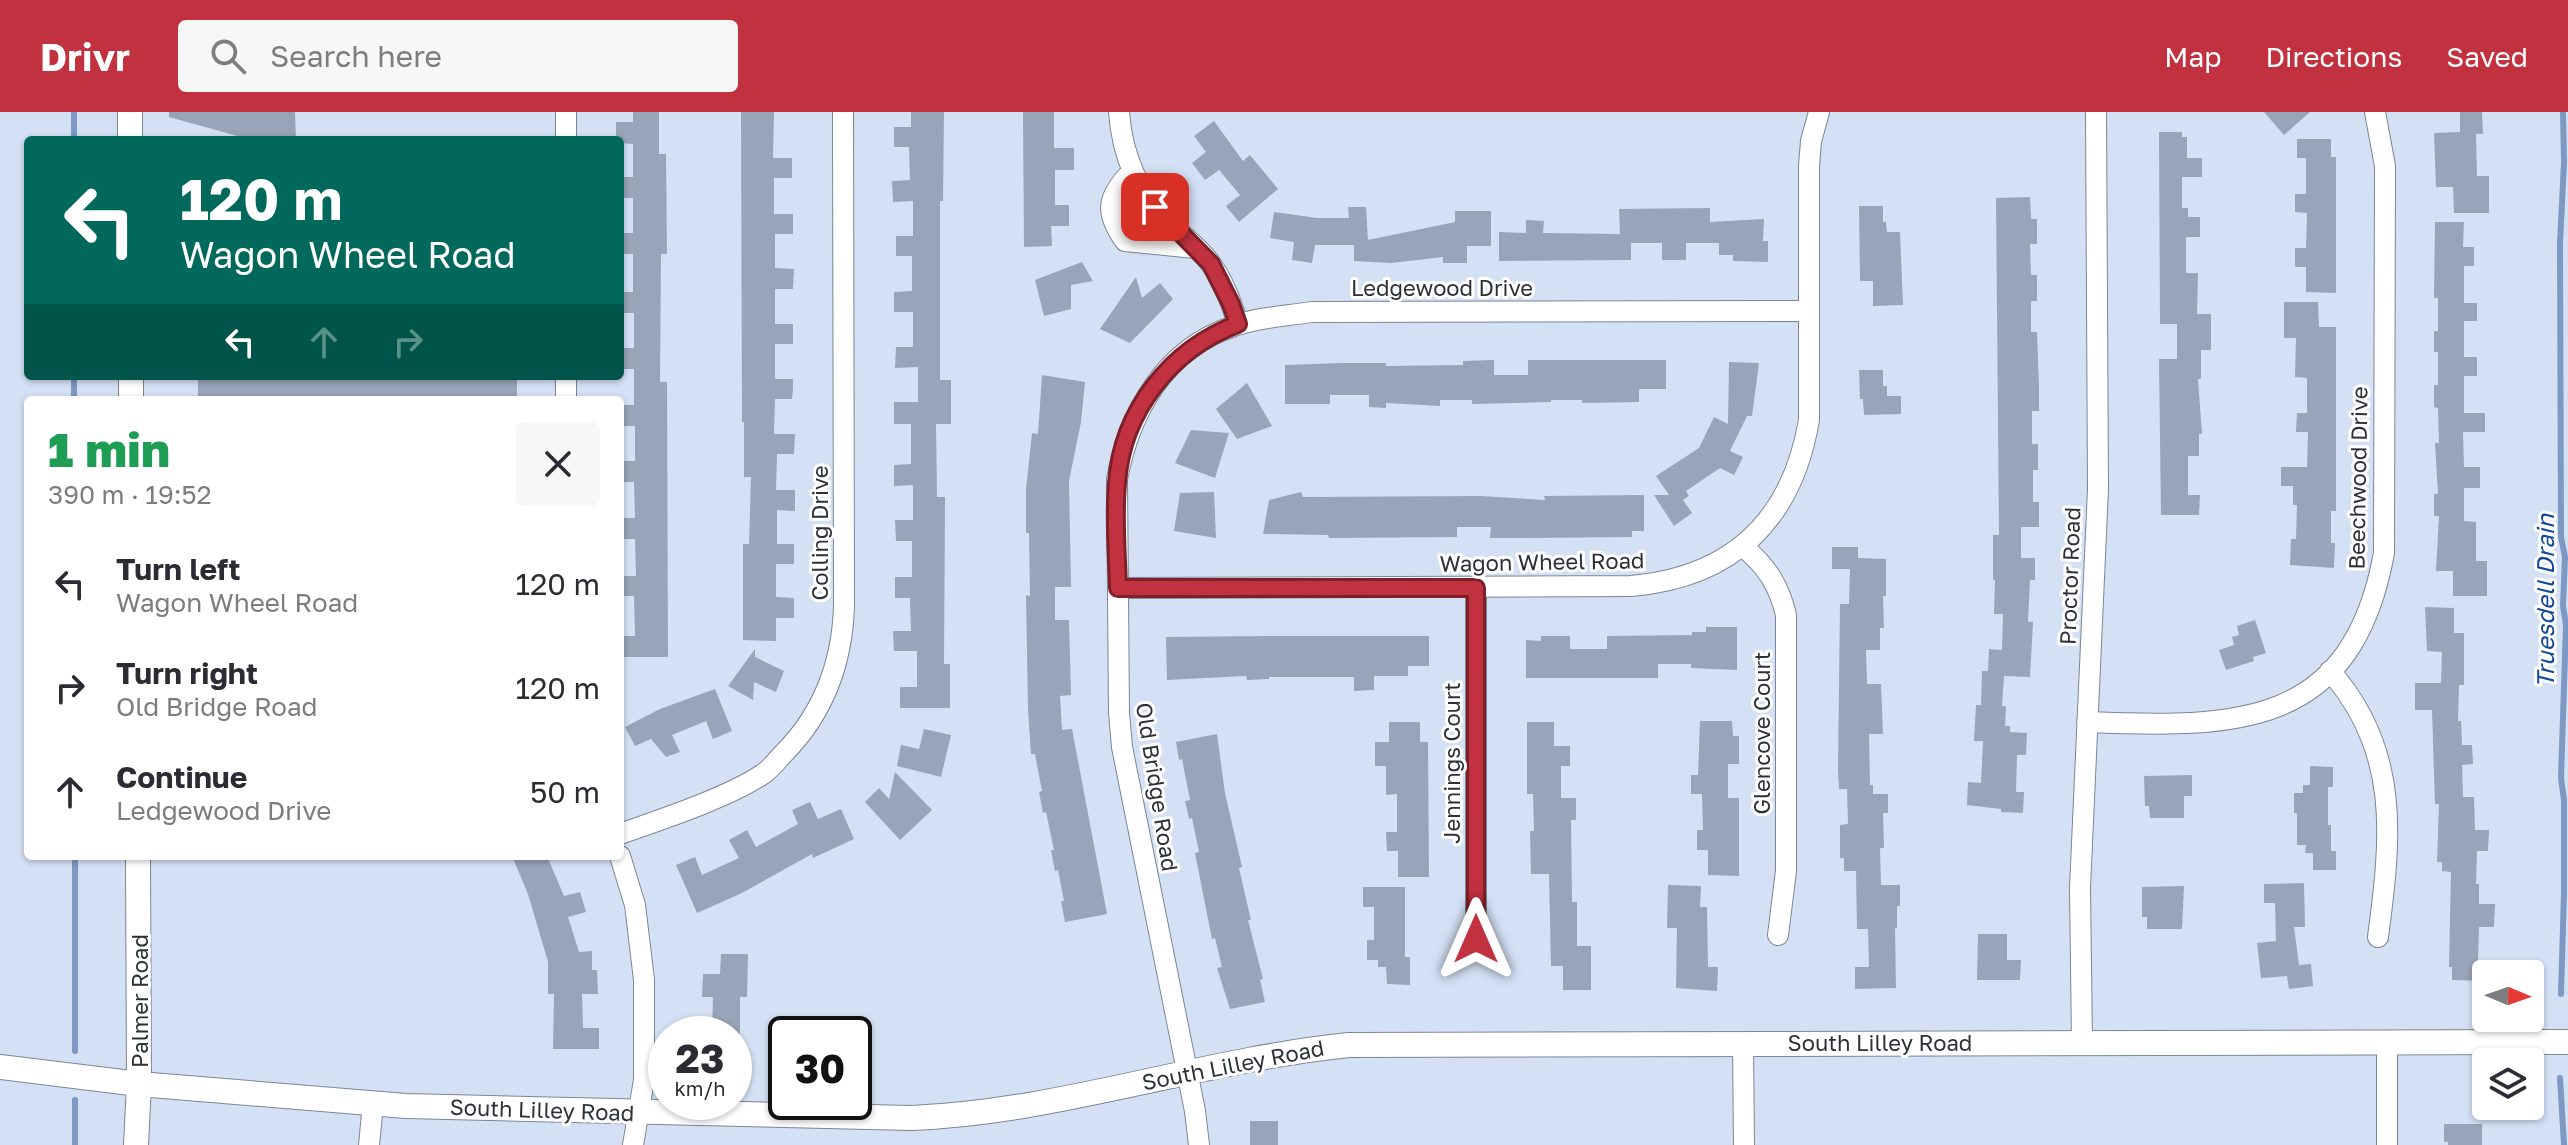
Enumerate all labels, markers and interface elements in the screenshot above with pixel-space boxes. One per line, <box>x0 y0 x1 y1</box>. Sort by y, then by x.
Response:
search box <box>178 20 738 92</box>
text: Drivr <box>40 34 130 79</box>
icon: search <box>206 34 250 78</box>
text: Search here <box>270 38 442 74</box>
text: Map <box>2164 40 2221 73</box>
text: Directions <box>2265 40 2402 73</box>
text: Saved <box>2446 40 2528 73</box>
text: 120 m <box>180 165 342 232</box>
icon: left <box>48 168 152 272</box>
pin <box>1121 173 1189 241</box>
icon: arrive <box>1133 185 1177 229</box>
text: Wagon Wheel Road <box>180 233 516 276</box>
street label: Ledgewood Drive <box>1351 274 1533 301</box>
icon: left <box>218 320 262 364</box>
icon: ahead <box>302 320 346 364</box>
icon: right <box>386 320 430 364</box>
street label: Beechwood Drive <box>2342 386 2373 570</box>
text: 1 min <box>48 420 170 478</box>
button: close <box>516 422 600 506</box>
street label: Colling Drive <box>806 465 833 601</box>
text: 390 m · 19:52 <box>48 479 212 510</box>
street label: Proctor Road <box>2054 507 2085 645</box>
water label: Truesdell Drain <box>2530 513 2559 688</box>
street label: Wagon Wheel Road <box>1439 546 1645 577</box>
text: Turn left <box>116 551 241 587</box>
icon: left <box>48 562 92 606</box>
text: 120 m <box>515 566 600 602</box>
text: Wagon Wheel Road <box>116 587 358 618</box>
street label: Glencove Court <box>1748 652 1775 814</box>
text: Turn right <box>116 655 258 691</box>
icon: right <box>48 666 92 710</box>
text: 120 m <box>515 670 600 706</box>
street label: Jennings Court <box>1438 682 1465 844</box>
text: Old Bridge Road <box>116 691 318 722</box>
street label: Old Bridge Road <box>1131 701 1184 873</box>
text: Continue <box>116 759 247 795</box>
icon: ahead <box>48 770 92 814</box>
text: 50 m <box>530 774 600 810</box>
text: Ledgewood Drive <box>116 795 331 826</box>
position arrow <box>1434 897 1518 981</box>
street label: Palmer Road <box>126 934 153 1068</box>
north arrow <box>2472 960 2544 1032</box>
map controls <box>2472 960 2544 1120</box>
speed limit sign: 30 <box>768 1016 872 1120</box>
street label: South Lilley Road <box>1788 1029 1972 1056</box>
text: 23 <box>676 1034 724 1082</box>
street label: South Lilley Road <box>1140 1034 1326 1095</box>
button: layers <box>2472 1048 2544 1120</box>
text: km/h <box>675 1076 725 1100</box>
street label: South Lilley Road <box>449 1093 635 1126</box>

